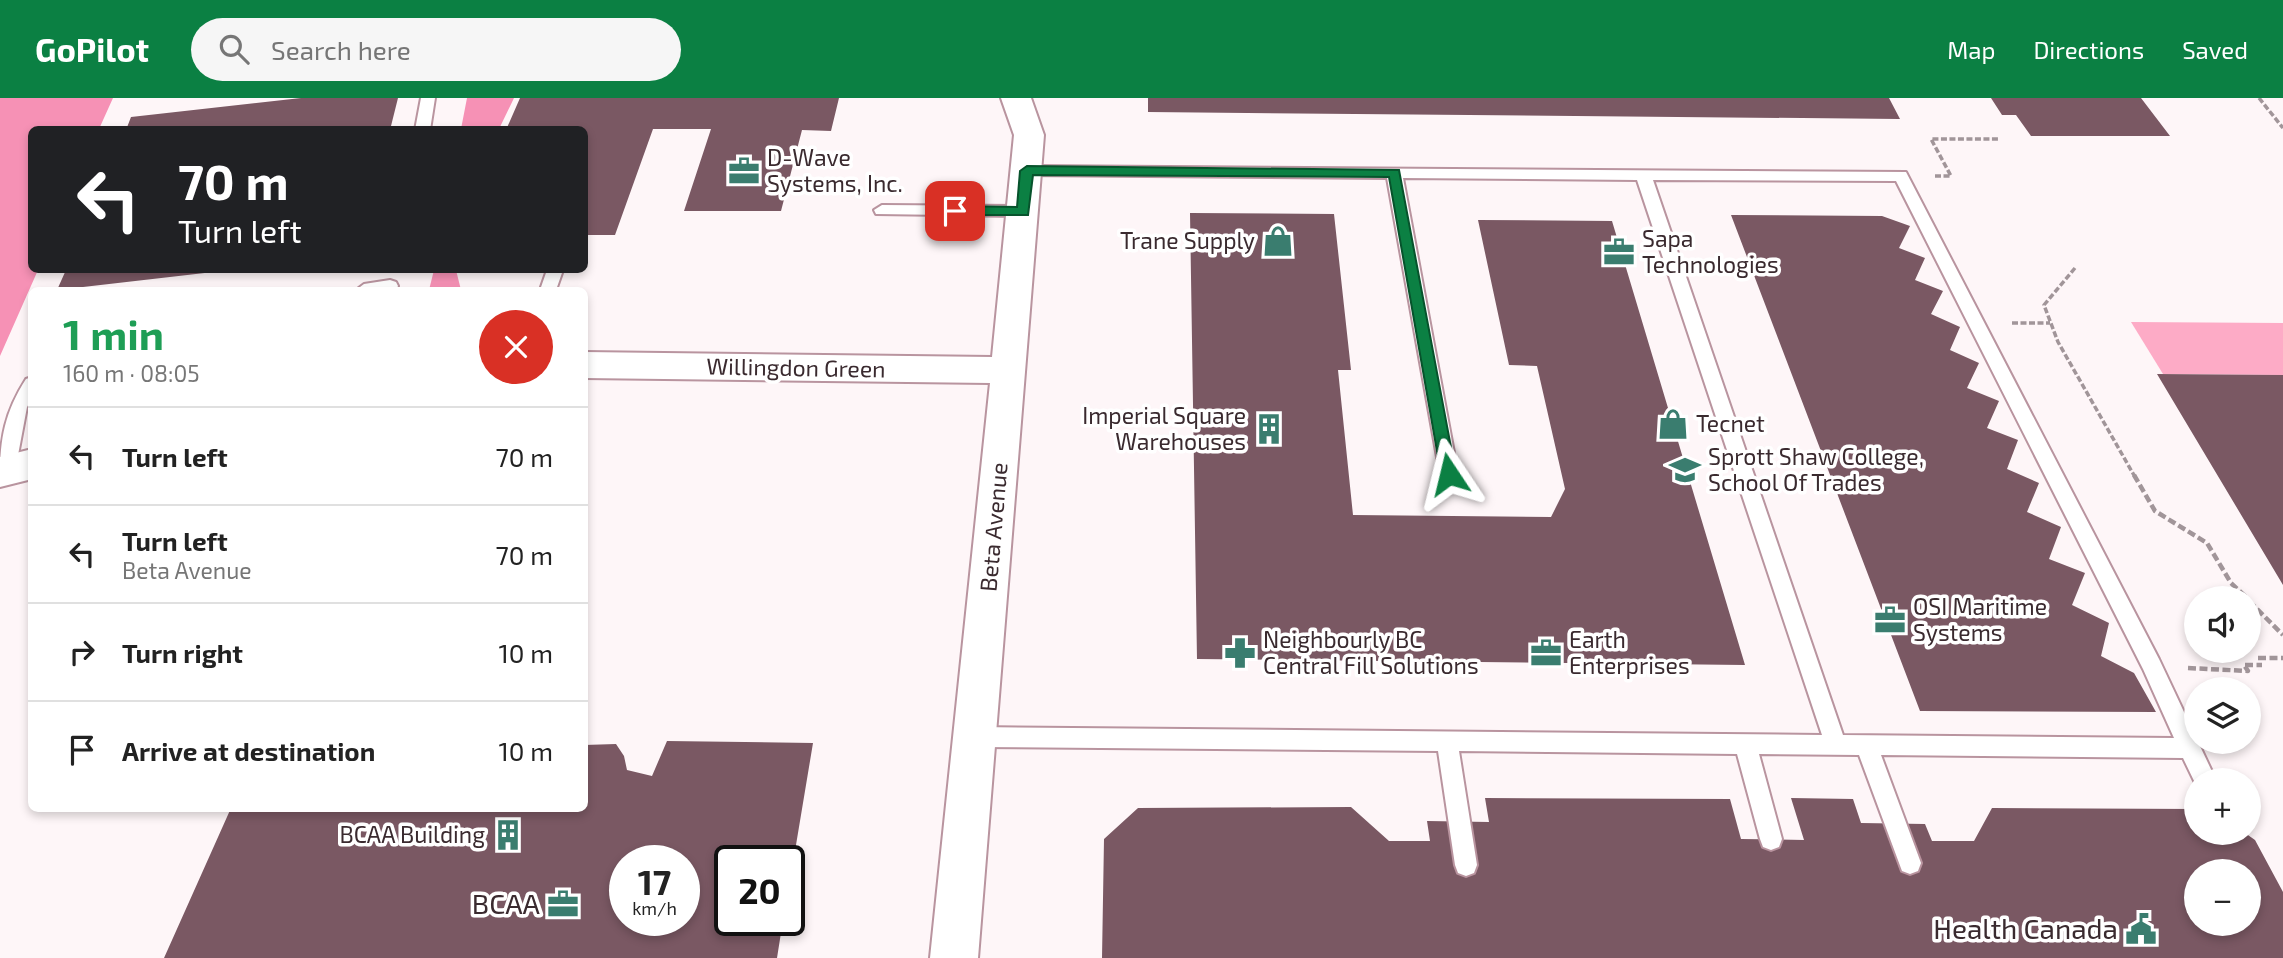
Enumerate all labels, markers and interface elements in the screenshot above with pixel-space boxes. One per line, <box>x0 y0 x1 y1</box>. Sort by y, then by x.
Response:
search box <box>191 18 681 81</box>
text: GoPilot <box>35 29 149 69</box>
icon: search <box>215 30 253 68</box>
text: Search here <box>271 34 411 65</box>
text: Map <box>1947 35 1995 64</box>
text: Directions <box>2033 35 2144 64</box>
text: Saved <box>2182 35 2248 64</box>
place label: D-Wave Systems, Inc. <box>767 143 903 197</box>
text: 70 m <box>178 151 289 210</box>
icon: left <box>63 154 154 245</box>
office icon: D-Wave Systems, Inc. <box>727 154 761 188</box>
pin <box>925 181 985 241</box>
icon: arrive <box>936 192 974 230</box>
text: Turn left <box>178 211 302 249</box>
shop icon: Trane Supply <box>1261 224 1295 258</box>
place label: Sapa Technologies <box>1642 224 1779 278</box>
place label: Trane Supply <box>1120 226 1255 254</box>
office icon: Sapa Technologies <box>1602 235 1636 269</box>
text: 1 min <box>63 308 164 358</box>
button: close <box>479 310 553 384</box>
street label: Willingdon Green <box>706 351 886 383</box>
text: 160 m · 08:05 <box>63 359 200 387</box>
place label: Imperial Square Warehouses <box>1082 401 1246 455</box>
shop icon: Tecnet <box>1656 407 1690 441</box>
place label: Tecnet <box>1696 409 1765 437</box>
building icon: Imperial Square Warehouses <box>1252 412 1286 446</box>
icon: left <box>63 437 101 475</box>
position arrow <box>1412 437 1486 511</box>
text: Turn left <box>122 441 228 472</box>
text: 70 m <box>495 441 553 472</box>
place label: Sprott Shaw College, School Of Trades <box>1708 442 1924 496</box>
school or university icon: Sprott Shaw College, School Of Trades <box>1668 453 1702 487</box>
street label: Beta Avenue <box>973 461 1013 593</box>
text: Turn left <box>122 525 228 556</box>
icon: left <box>63 535 101 573</box>
text: 70 m <box>495 539 553 570</box>
text: Beta Avenue <box>122 556 252 584</box>
map controls <box>2184 586 2261 936</box>
button: sound <box>2184 586 2261 663</box>
place label: OSI Maritime Systems <box>1913 592 2047 646</box>
office icon: OSI Maritime Systems <box>1873 603 1907 637</box>
place label: Neighbourly BC Central Fill Solutions <box>1263 625 1479 679</box>
place label: Earth Enterprises <box>1569 625 1690 679</box>
icon: right <box>63 633 101 671</box>
pharmacy icon: Neighbourly BC Central Fill Solutions <box>1223 636 1257 670</box>
office icon: Earth Enterprises <box>1529 636 1563 670</box>
text: Turn right <box>122 637 243 668</box>
text: 10 m <box>498 637 553 668</box>
button: layers <box>2184 677 2261 754</box>
icon: arrive <box>63 731 101 769</box>
text: Arrive at destination <box>122 735 375 766</box>
text: 10 m <box>498 735 553 766</box>
button: + <box>2184 768 2261 845</box>
building icon: BCAA Building <box>491 818 525 852</box>
place label: BCAA Building <box>339 820 485 848</box>
speed limit sign: 20 <box>714 845 805 936</box>
button: − <box>2184 859 2261 936</box>
text: 17 <box>638 860 671 902</box>
place label: BCAA <box>472 886 541 920</box>
office icon: BCAA <box>546 887 580 921</box>
text: km/h <box>632 897 677 919</box>
place label: Health Canada <box>1933 911 2118 945</box>
public building icon: Health Canada <box>2124 912 2158 946</box>

